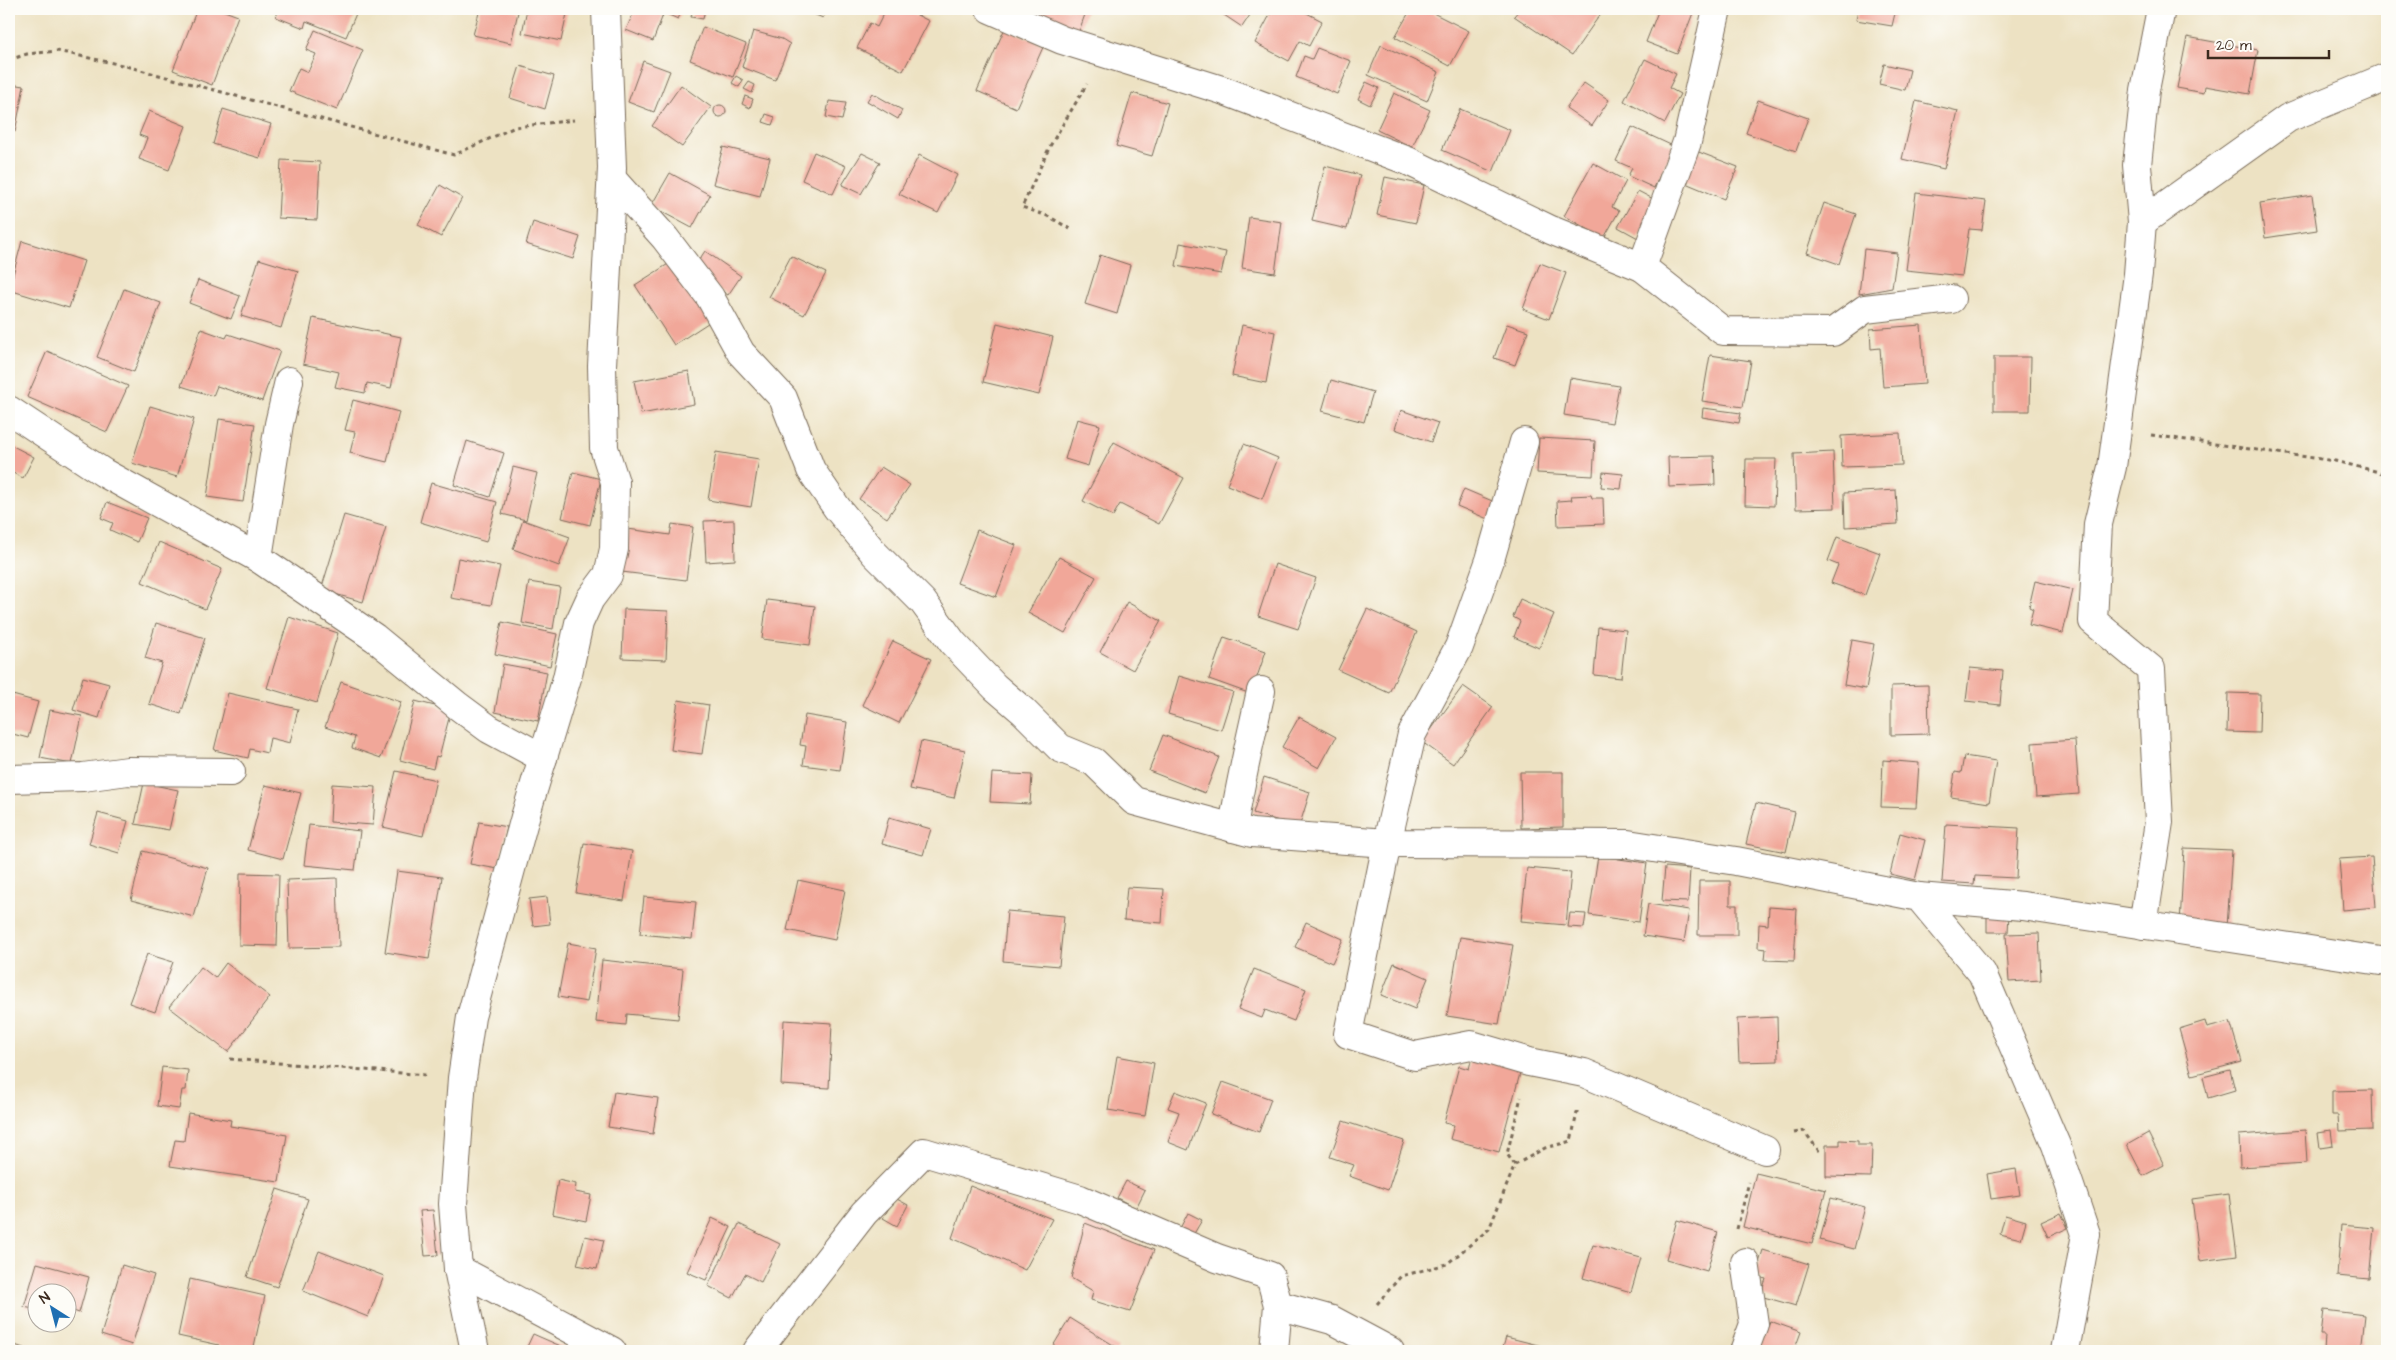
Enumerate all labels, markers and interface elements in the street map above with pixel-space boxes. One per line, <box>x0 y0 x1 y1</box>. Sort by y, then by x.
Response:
scale bar <box>2208 28 2330 60</box>
text: 20 m <box>2216 35 2252 56</box>
north arrow <box>28 1282 78 1332</box>
text: N <box>36 1287 55 1309</box>

